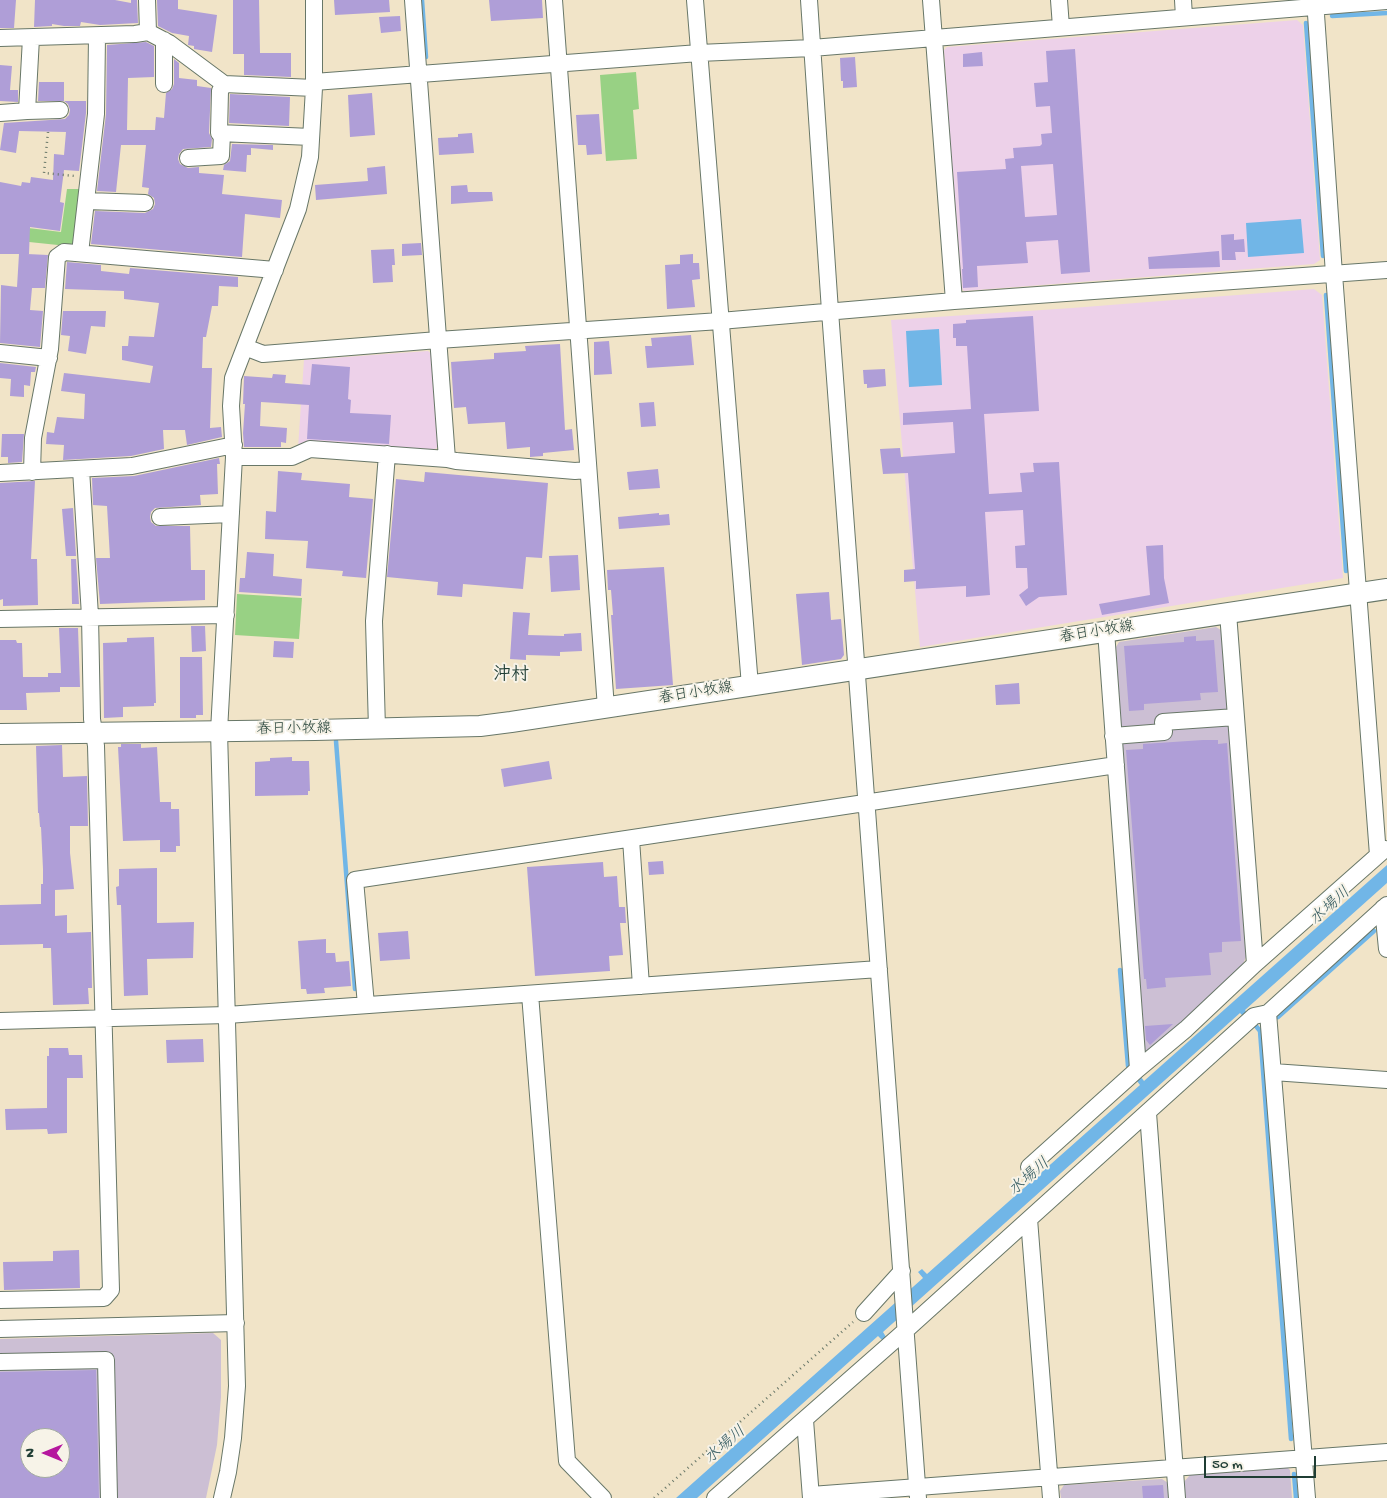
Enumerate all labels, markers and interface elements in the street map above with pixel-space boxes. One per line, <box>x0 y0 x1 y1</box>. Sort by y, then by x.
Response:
street label: 春日小牧線 <box>1059 618 1135 648</box>
district label: 沖村 <box>493 665 529 687</box>
street label: 春日小牧線 <box>658 679 734 709</box>
street label: 春日小牧線 <box>256 720 332 740</box>
water label: 水場川 <box>1307 884 1355 930</box>
water label: 水場川 <box>1006 1155 1054 1201</box>
water label: 水場川 <box>702 1423 750 1469</box>
north arrow <box>20 1428 70 1478</box>
scale bar <box>1207 1446 1320 1478</box>
text: N <box>22 1448 39 1458</box>
text: 50 m <box>1212 1456 1243 1474</box>

